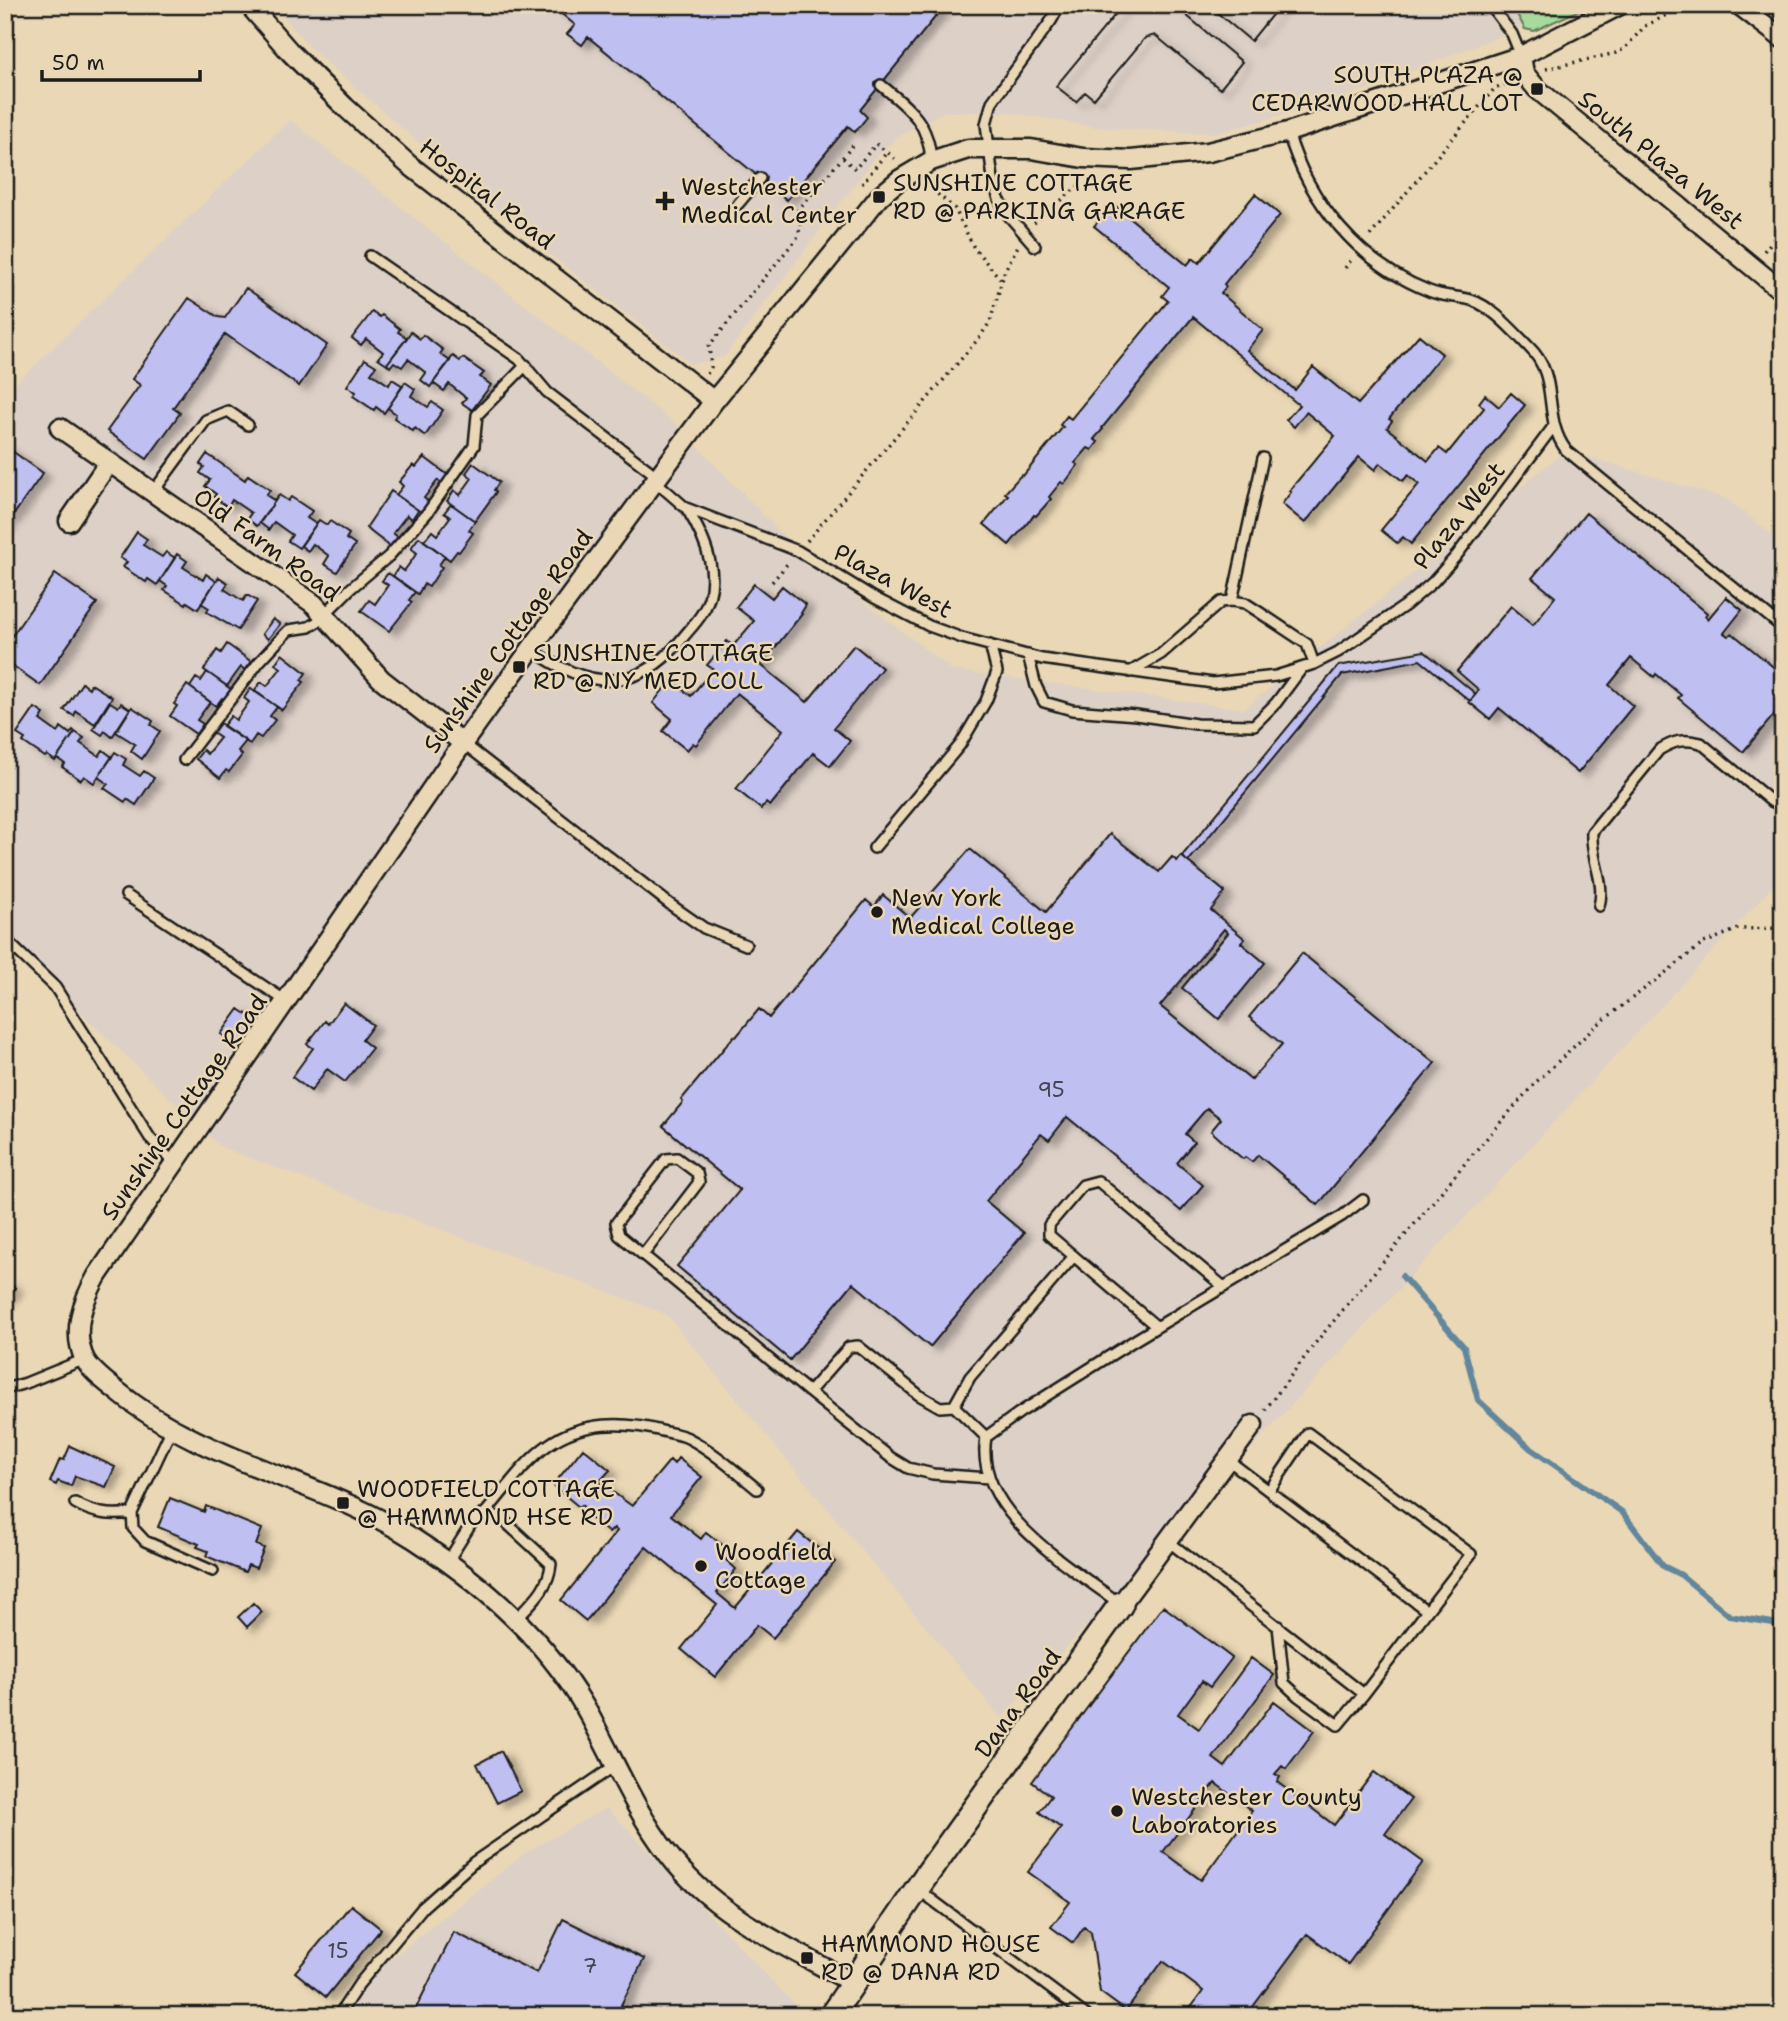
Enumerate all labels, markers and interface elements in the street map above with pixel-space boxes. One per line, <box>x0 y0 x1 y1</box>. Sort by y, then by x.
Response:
scale bar <box>42 38 200 82</box>
text: 50 m <box>52 49 105 77</box>
place label: SOUTH PLAZA @ CEDARWOOD HALL LOT <box>1251 59 1523 119</box>
marker: SOUTH PLAZA @ CEDARWOOD HALL LOT <box>1529 81 1545 97</box>
street label: South Plaza West <box>1571 83 1751 237</box>
street label: Hospital Road <box>413 131 561 257</box>
place label: SUNSHINE COTTAGE RD @ PARKING GARAGE <box>893 167 1186 227</box>
place label: Westchester Medical Center <box>681 171 857 231</box>
marker: SUNSHINE COTTAGE RD @ PARKING GARAGE <box>871 189 887 205</box>
marker: Westchester Medical Center <box>655 191 675 211</box>
street label: Plaza West <box>1406 455 1512 577</box>
street label: Old Farm Road <box>187 481 347 609</box>
street label: Sunshine Cottage Road <box>416 522 600 760</box>
street label: Plaza West <box>828 536 958 626</box>
place label: SUNSHINE COTTAGE RD @ NY MED COLL <box>533 637 773 697</box>
marker: SUNSHINE COTTAGE RD @ NY MED COLL <box>511 659 527 675</box>
place label: New York Medical College <box>891 882 1075 942</box>
marker: New York Medical College <box>869 904 885 920</box>
street label: Sunshine Cottage Road <box>94 987 274 1227</box>
house number: 95 <box>1037 1076 1065 1104</box>
place label: WOODFIELD COTTAGE @ HAMMOND HSE RD <box>357 1473 615 1533</box>
marker: WOODFIELD COTTAGE @ HAMMOND HSE RD <box>335 1495 351 1511</box>
place label: Woodfield Cottage <box>715 1536 832 1596</box>
marker: Woodfield Cottage <box>693 1558 709 1574</box>
street label: Dana Road <box>967 1642 1069 1764</box>
place label: Westchester County Laboratories <box>1131 1781 1362 1841</box>
marker: Westchester County Laboratories <box>1109 1803 1125 1819</box>
place label: HAMMOND HOUSE RD @ DANA RD <box>821 1928 1040 1988</box>
house number: 15 <box>327 1937 349 1965</box>
marker: HAMMOND HOUSE RD @ DANA RD <box>799 1950 815 1966</box>
house number: 7 <box>583 1952 597 1980</box>

